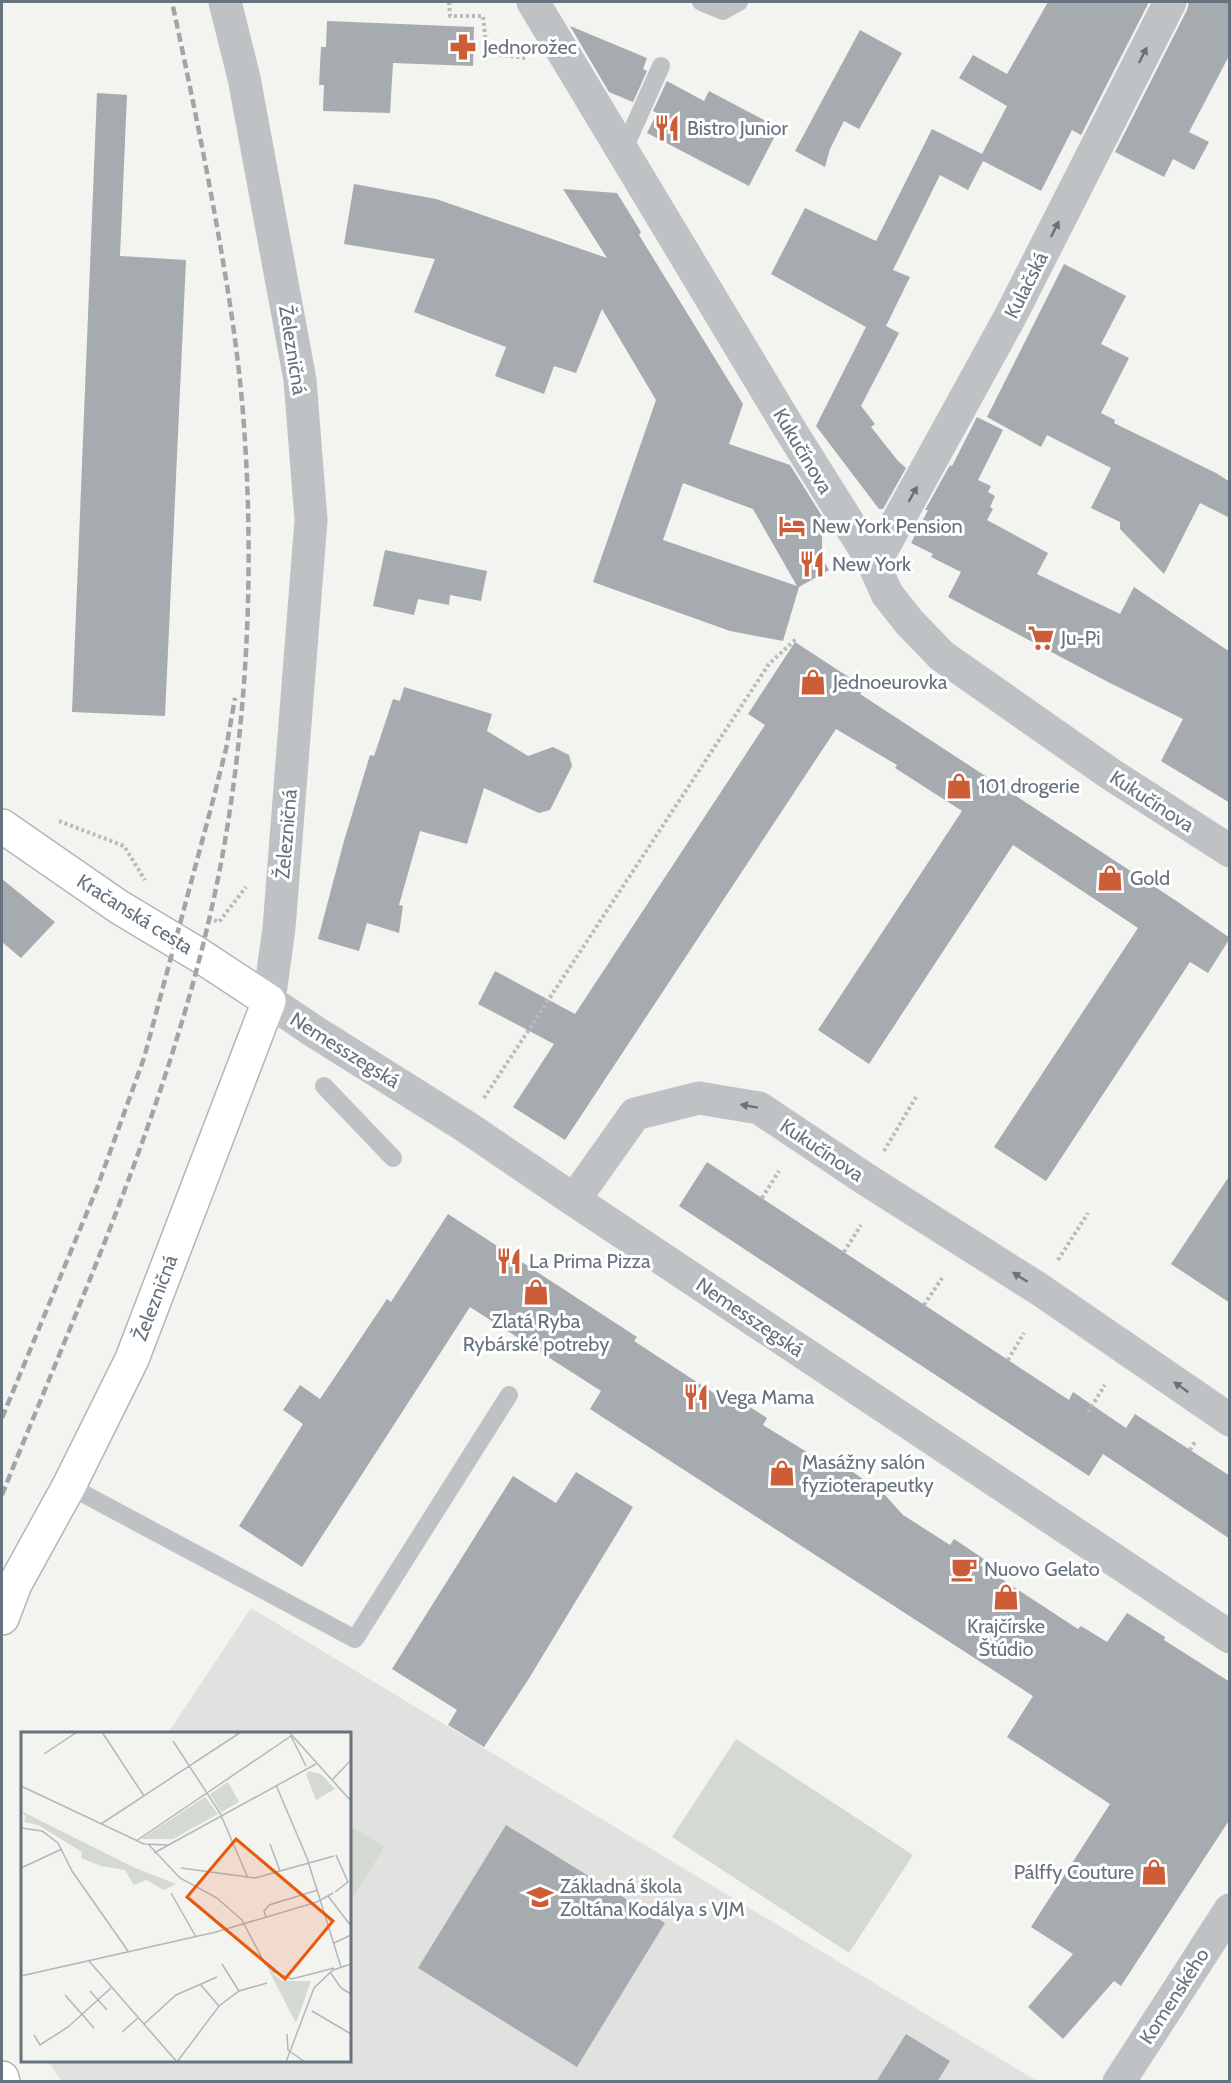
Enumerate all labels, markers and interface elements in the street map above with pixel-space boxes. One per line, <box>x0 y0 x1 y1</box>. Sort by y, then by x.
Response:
pharmacy icon: Jednorožec <box>448 32 478 62</box>
place label: Jednorožec <box>482 35 577 59</box>
one-way arrow <box>1138 47 1147 64</box>
restaurant icon: Bistro Junior <box>652 113 682 143</box>
place label: Bistro Junior <box>687 116 788 140</box>
one-way arrow <box>1050 221 1059 238</box>
street label: Kulačská <box>999 247 1053 322</box>
street label: Železničná <box>274 304 312 397</box>
street label: Kukučínova <box>768 404 838 498</box>
one-way arrow <box>908 485 918 502</box>
hotel icon: New York Pension <box>777 511 807 541</box>
place label: New York Pension <box>812 514 963 538</box>
restaurant icon: New York <box>797 549 827 579</box>
place label: New York <box>832 552 911 576</box>
supermarket icon: Ju-Pi <box>1026 623 1056 653</box>
place label: Ju-Pi <box>1060 626 1100 650</box>
shop icon: Jednoeurovka <box>798 667 828 697</box>
place label: Jednoeurovka <box>832 670 948 694</box>
street label: Kukučínova <box>1105 765 1199 837</box>
shop icon: 101 drogerie <box>944 771 974 801</box>
place label: 101 drogerie <box>979 774 1080 798</box>
street label: Železničná <box>270 788 302 880</box>
shop icon: Gold <box>1095 863 1125 893</box>
place label: Gold <box>1130 866 1170 890</box>
street label: Kračanská cesta <box>73 869 198 959</box>
street label: Nemesszegská <box>286 1007 404 1093</box>
one-way arrow <box>740 1101 759 1110</box>
street label: Kukučínova <box>776 1113 869 1187</box>
restaurant icon: La Prima Pizza <box>494 1246 524 1276</box>
place label: La Prima Pizza <box>529 1249 651 1273</box>
street label: Železničná <box>128 1251 183 1344</box>
one-way arrow <box>1012 1271 1028 1282</box>
street label: Nemesszegská <box>692 1272 809 1362</box>
shop icon: Zlatá Ryba Rybárské potreby <box>521 1277 551 1307</box>
place label: Zlatá Ryba Rybárské potreby <box>463 1309 609 1356</box>
one-way arrow <box>1174 1381 1190 1393</box>
restaurant icon: Vega Mama <box>681 1382 711 1412</box>
place label: Vega Mama <box>716 1385 815 1409</box>
place label: Masážny salón fyzioterapeutky <box>802 1450 934 1497</box>
shop icon: Masážny salón fyzioterapeutky <box>767 1458 797 1488</box>
cafe icon: Nuovo Gelato <box>949 1554 979 1584</box>
place label: Nuovo Gelato <box>984 1557 1100 1581</box>
shop icon: Krajčírske Štúdio <box>991 1582 1021 1612</box>
place label: Krajčírske Štúdio <box>967 1614 1045 1661</box>
inset map <box>21 1732 351 2062</box>
shop icon: Pálffy Couture <box>1139 1857 1169 1887</box>
place label: Pálffy Couture <box>1014 1860 1134 1884</box>
place label: Základná škola Zoltána Kodálya s VJM <box>560 1874 745 1921</box>
school or university icon: Základná škola Zoltána Kodálya s VJM <box>525 1882 555 1912</box>
street label: Komenského <box>1134 1944 1214 2048</box>

